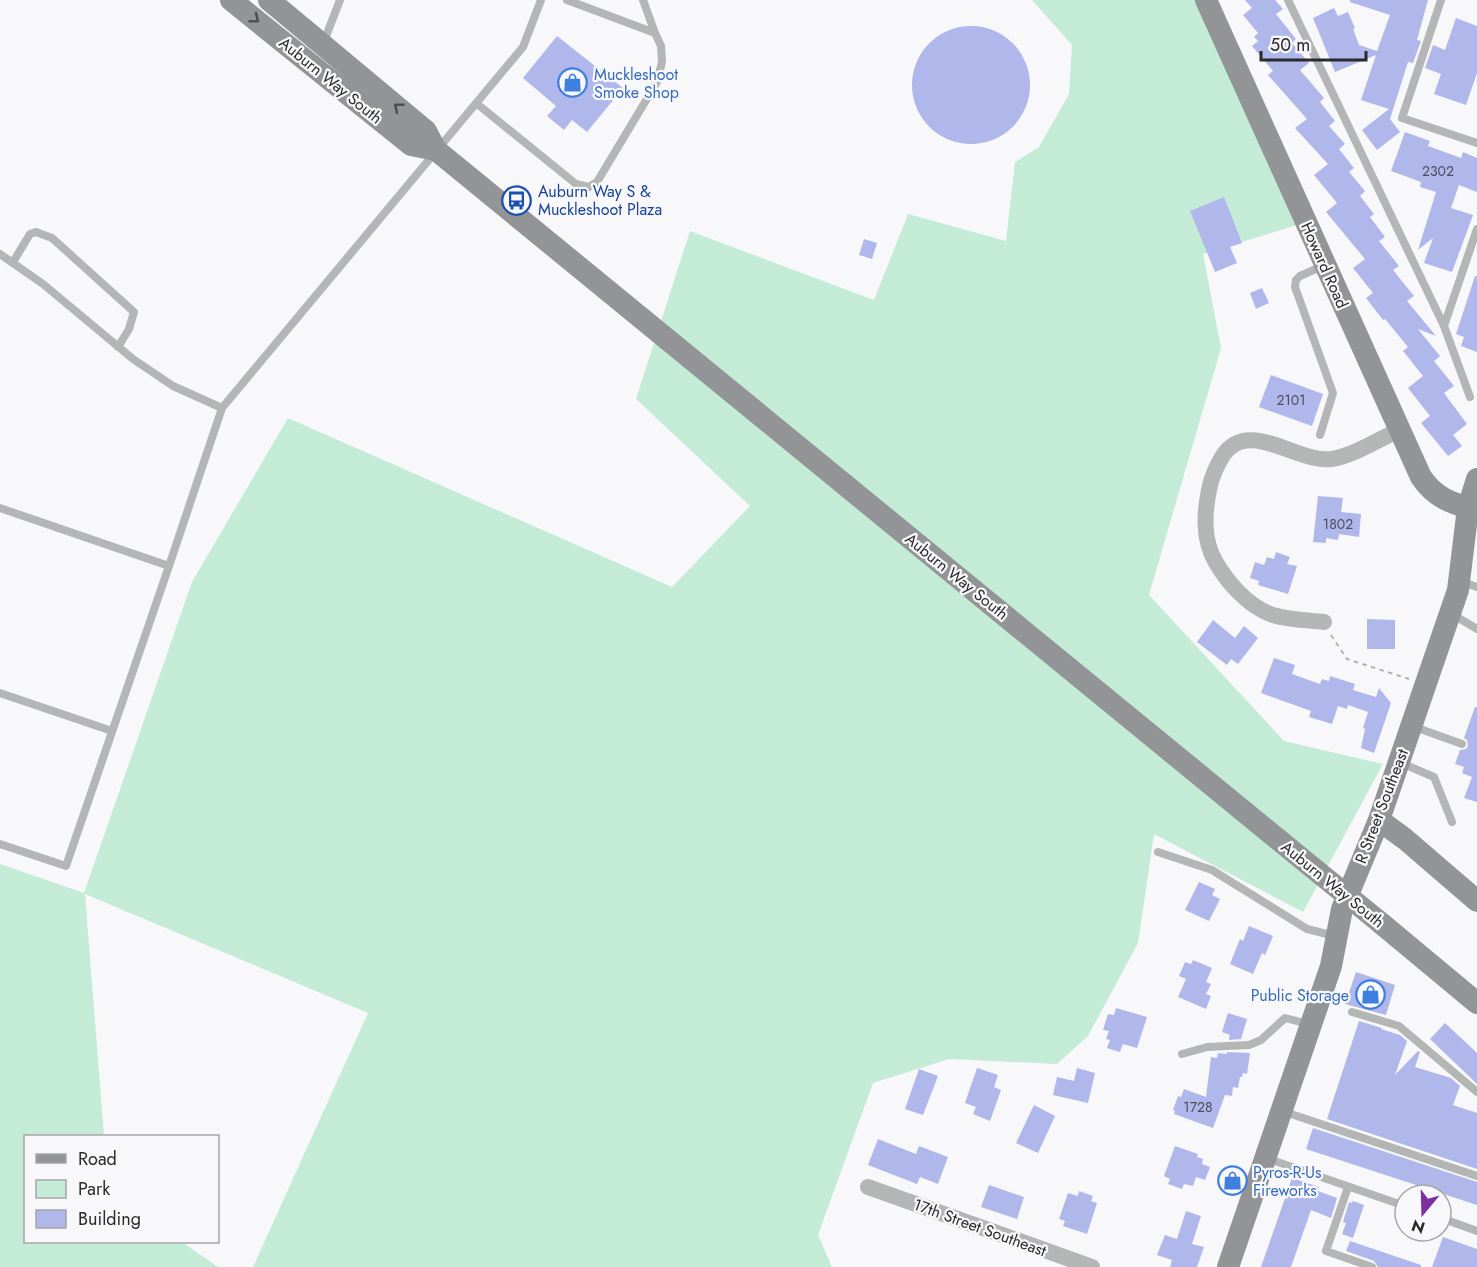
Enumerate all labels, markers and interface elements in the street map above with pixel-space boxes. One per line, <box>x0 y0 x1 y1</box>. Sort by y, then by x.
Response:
one-way arrow <box>248 12 259 23</box>
scale bar <box>1261 24 1366 62</box>
street label: Auburn Way South <box>274 32 387 129</box>
text: 50 m <box>1270 32 1310 58</box>
place label: Muckleshoot Smoke Shop <box>594 63 679 104</box>
shop icon: Muckleshoot Smoke Shop <box>557 67 589 99</box>
one-way arrow <box>394 103 405 114</box>
house number: 2302 <box>1422 161 1454 181</box>
place label: Auburn Way S & Muckleshoot Plaza <box>538 180 662 221</box>
bus stop icon: Auburn Way S & Muckleshoot Plaza <box>501 184 533 216</box>
street label: Howard Road <box>1295 218 1354 312</box>
house number: 2101 <box>1277 390 1305 410</box>
house number: 1802 <box>1323 514 1353 534</box>
street label: Auburn Way South <box>900 528 1013 625</box>
street label: R Street Southeast <box>1349 745 1414 867</box>
street label: Auburn Way South <box>1276 836 1389 933</box>
shop icon: Public Storage <box>1354 979 1386 1011</box>
place label: Public Storage <box>1251 984 1349 1007</box>
house number: 1728 <box>1183 1097 1213 1117</box>
legend <box>24 1135 219 1243</box>
text: Road <box>78 1146 117 1172</box>
place label: Pyros-R-Us Fireworks <box>1253 1161 1321 1202</box>
shop icon: Pyros-R-Us Fireworks <box>1216 1165 1248 1197</box>
text: Park <box>78 1176 110 1202</box>
north arrow <box>1393 1183 1453 1243</box>
street label: 17th Street Southeast <box>910 1193 1050 1262</box>
text: Building <box>78 1206 141 1232</box>
text: N <box>1409 1214 1428 1240</box>

